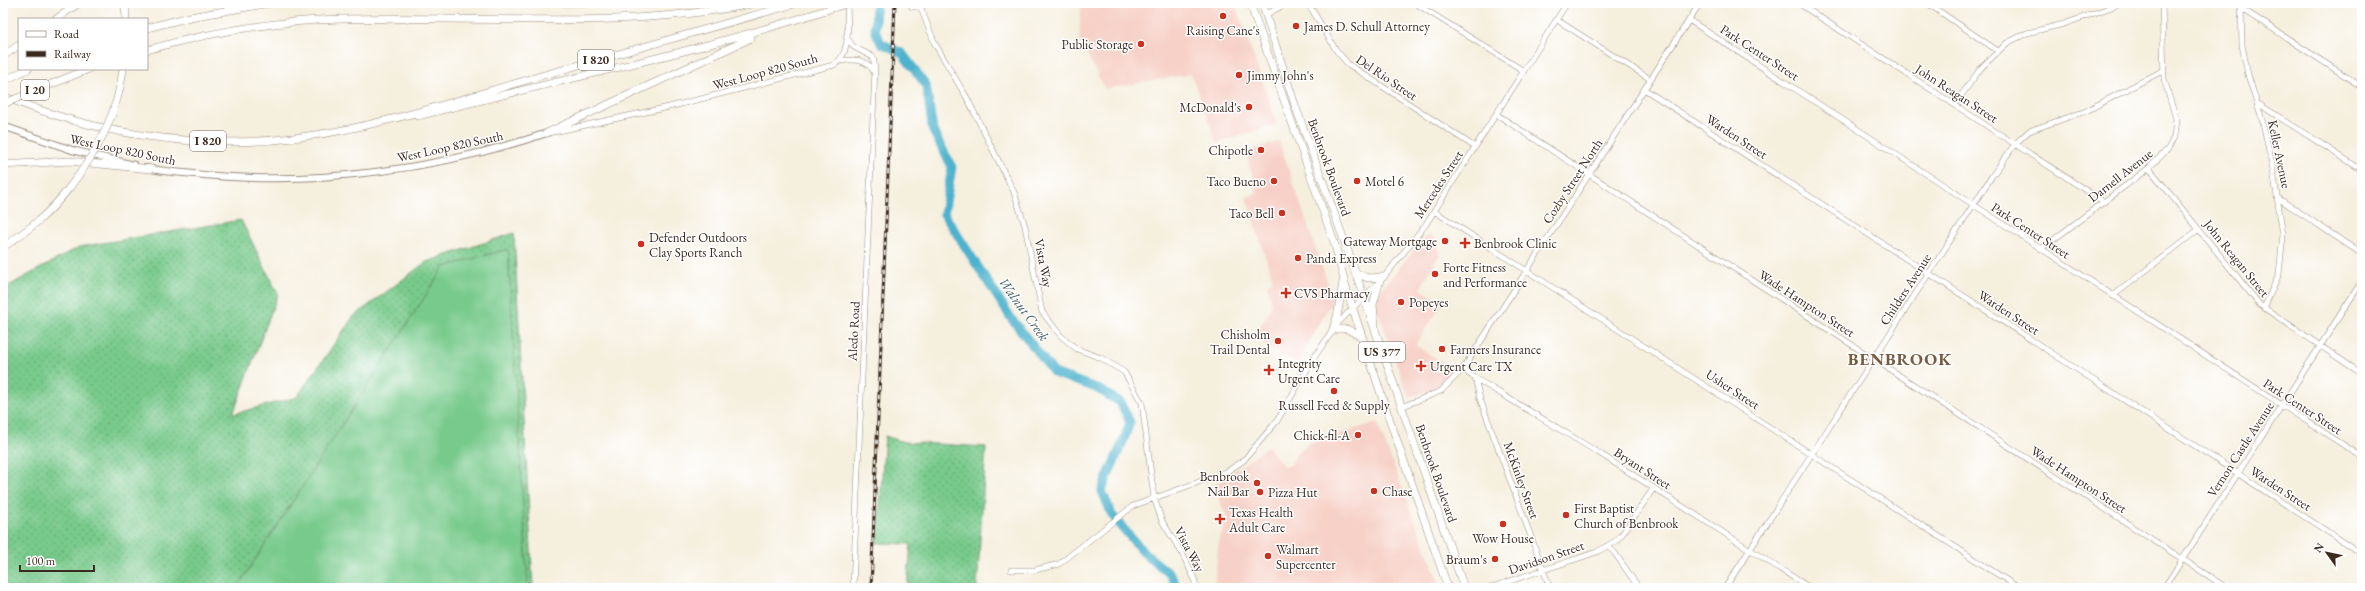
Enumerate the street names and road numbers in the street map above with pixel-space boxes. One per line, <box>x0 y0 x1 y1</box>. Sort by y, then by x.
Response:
street label: Park Center Street <box>1717 21 1802 84</box>
street label: West Loop 820 South <box>711 49 820 94</box>
road number: I 820 <box>578 50 614 70</box>
street label: Del Rio Street <box>1353 51 1421 104</box>
street label: John Reagan Street <box>1911 60 2001 126</box>
road number: I 20 <box>21 80 49 100</box>
street label: Warden Street <box>1703 110 1771 163</box>
street label: Benbrook Boulevard <box>1304 116 1355 219</box>
street label: Keller Avenue <box>2264 118 2295 190</box>
street label: West Loop 820 South <box>396 127 505 166</box>
street label: West Loop 820 South <box>68 130 178 169</box>
road number: I 820 <box>190 131 226 151</box>
street label: Cozby Street North <box>1539 135 1606 227</box>
street label: Darnell Avenue <box>2085 145 2156 206</box>
street label: Mercedes Street <box>1410 147 1467 222</box>
street label: Park Center Street <box>1988 199 2073 262</box>
street label: John Reagan Street <box>2199 215 2273 301</box>
street label: Vista Way <box>1030 237 1057 289</box>
street label: Childers Avenue <box>1876 250 1935 328</box>
street label: Wade Hampton Street <box>1755 266 1858 341</box>
street label: Warden Street <box>1975 286 2043 339</box>
street label: Aledo Road <box>843 300 864 362</box>
road number: US 377 <box>1359 342 1405 362</box>
street label: Usher Street <box>1702 366 1763 413</box>
street label: Park Center Street <box>2260 375 2345 438</box>
street label: Vernon Castle Avenue <box>2203 398 2278 500</box>
street label: Benbrook Boulevard <box>1412 422 1461 525</box>
street label: McKinley Street <box>1500 439 1543 521</box>
street label: Wade Hampton Street <box>2027 442 2130 517</box>
street label: Bryant Street <box>1611 444 1675 493</box>
street label: Warden Street <box>2247 462 2315 515</box>
street label: Vista Way <box>1171 524 1209 575</box>
street label: Davidson Street <box>1506 537 1586 578</box>

